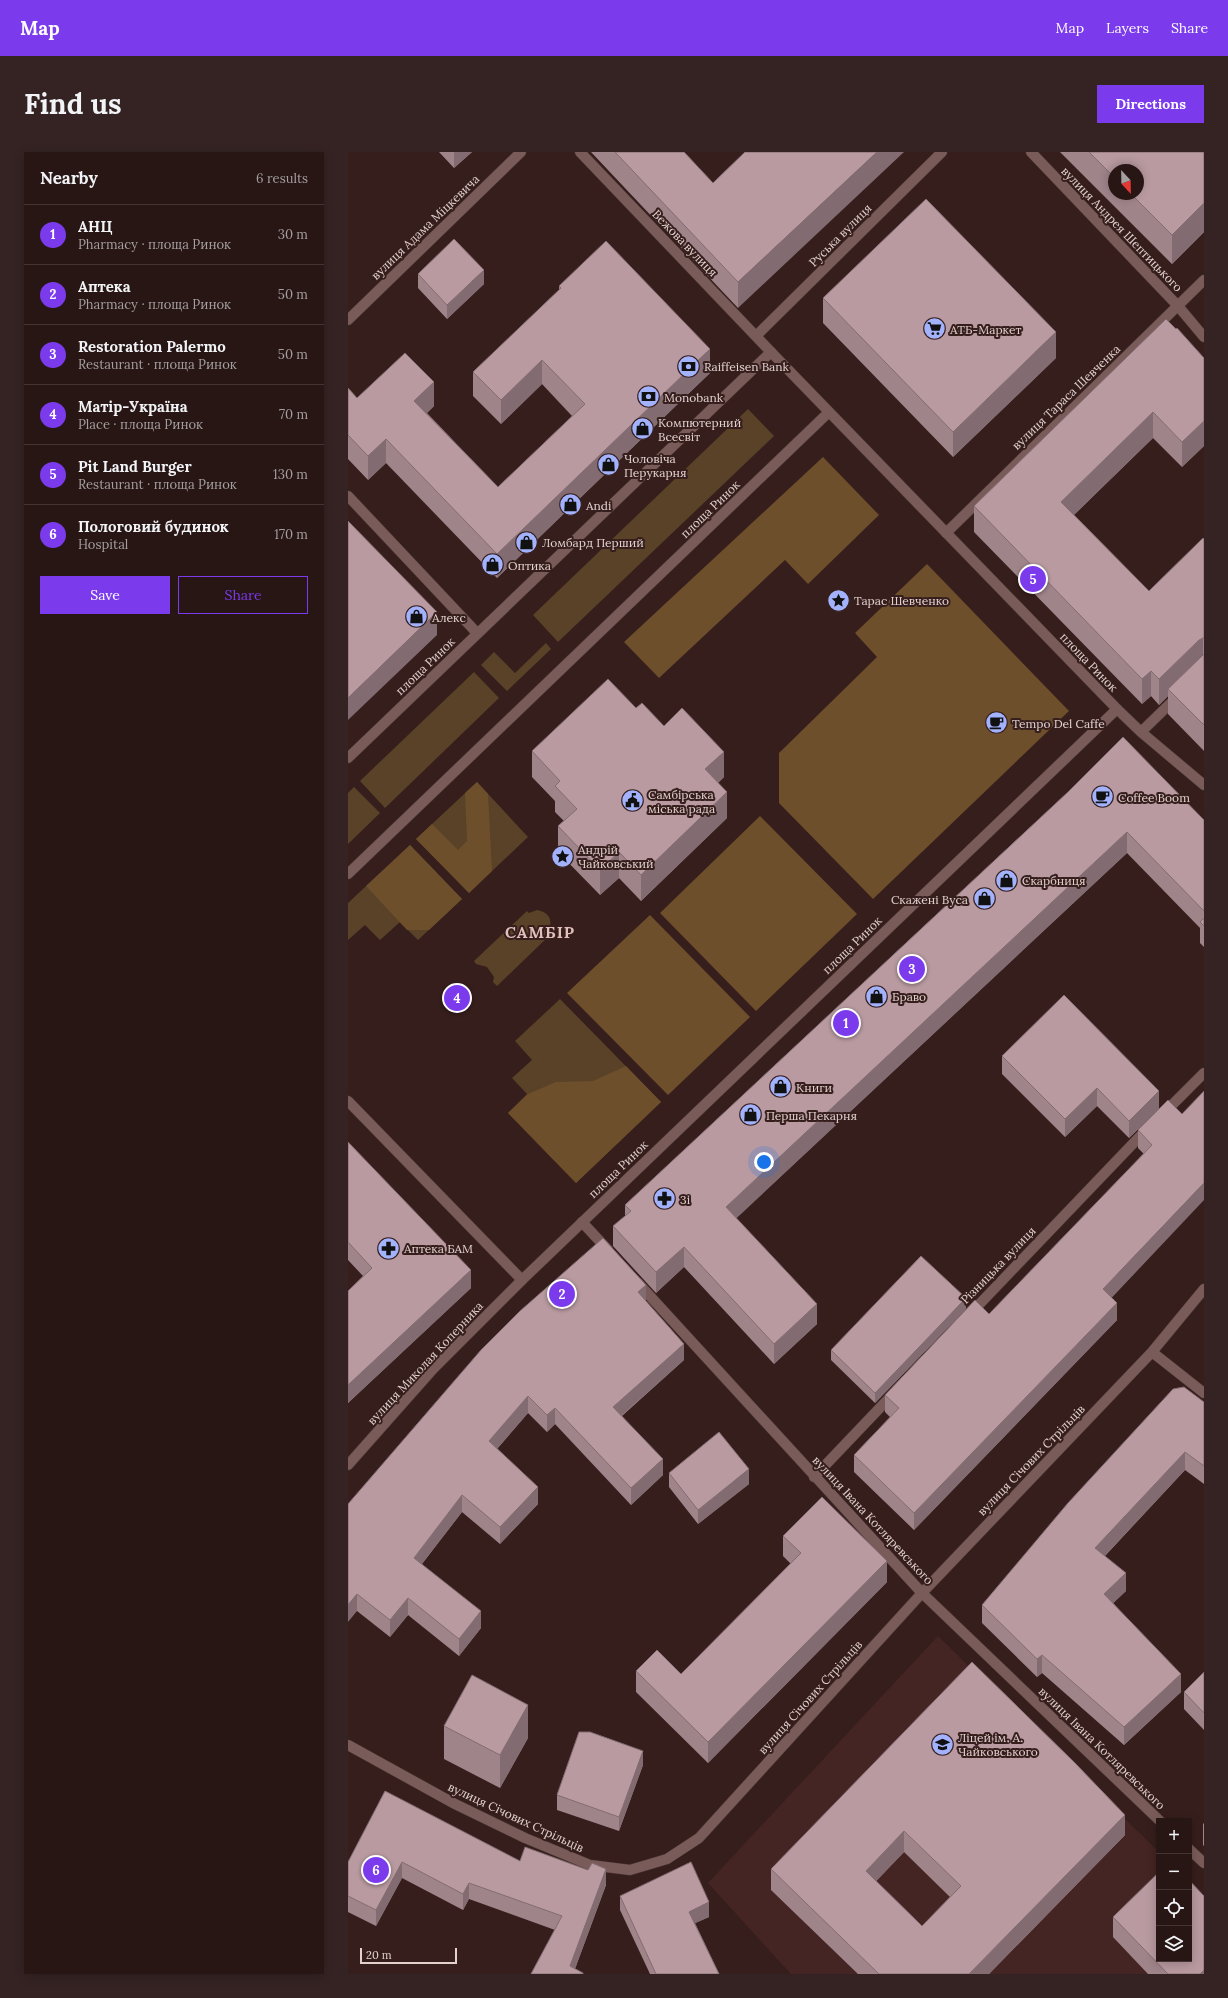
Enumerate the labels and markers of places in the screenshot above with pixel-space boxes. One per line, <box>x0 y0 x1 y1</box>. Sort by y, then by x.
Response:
supermarket icon: АТБ-Маркет <box>922 316 948 342</box>
place label: АТБ-Маркет <box>949 322 1021 337</box>
bank icon: Raiffeisen Bank <box>676 353 702 379</box>
place label: Raiffeisen Bank <box>704 359 790 374</box>
bank icon: Monobank <box>636 384 662 410</box>
place label: Monobank <box>664 390 724 405</box>
place label: Компютерний Всесвіт <box>658 415 741 444</box>
shop icon: Компютерний Всесвіт <box>629 416 655 442</box>
place label: Чоловіча Перукарня <box>624 451 687 480</box>
shop icon: Чоловіча Перукарня <box>596 452 622 478</box>
shop icon: Andi <box>558 492 584 518</box>
place label: Andi <box>585 498 611 513</box>
shop icon: Ломбард Перший <box>513 529 539 555</box>
place label: Ломбард Перший <box>542 535 644 550</box>
shop icon: Оптика <box>480 552 506 578</box>
place label: Оптика <box>508 558 551 573</box>
pin: 5 <box>1020 564 1046 594</box>
place icon: Тарас Шевченко <box>825 587 851 613</box>
place label: Тарас Шевченко <box>854 593 949 608</box>
shop icon: Алекс <box>403 604 429 630</box>
place label: Алекс <box>431 610 466 625</box>
cafe icon: Tempo Del Caffe <box>984 710 1010 736</box>
place label: Tempo Del Caffe <box>1012 716 1105 731</box>
cafe icon: Coffee Boom <box>1089 784 1115 810</box>
place label: Самбірська міська рада <box>648 787 715 816</box>
public building icon: Самбірська міська рада <box>620 788 646 814</box>
place label: Coffee Boom <box>1118 790 1190 805</box>
place label: Андрій Чайковський <box>577 842 654 871</box>
place icon: Андрій Чайковський <box>550 843 576 869</box>
shop icon: Скарбниця <box>994 867 1020 893</box>
place label: Скарбниця <box>1022 873 1086 888</box>
shop icon: Скажені Вуса <box>971 886 997 912</box>
place label: Скажені Вуса <box>891 892 968 907</box>
pin: 3 <box>899 954 925 984</box>
pin: 4 <box>444 983 470 1013</box>
shop icon: Браво <box>864 983 890 1009</box>
place label: Браво <box>892 989 926 1004</box>
pin: 1 <box>833 1008 859 1038</box>
shop icon: Книги <box>767 1074 793 1100</box>
place label: Книги <box>796 1080 832 1095</box>
shop icon: Перша Пекарня <box>738 1102 764 1128</box>
place label: Перша Пекарня <box>766 1108 857 1123</box>
pharmacy icon: 3і <box>652 1186 678 1212</box>
place label: 3і <box>680 1192 690 1207</box>
pharmacy icon: Аптека БАМ <box>376 1235 402 1261</box>
place label: Аптека БАМ <box>403 1241 473 1256</box>
pin: 2 <box>549 1279 575 1309</box>
place label: Ліцей ім. А. Чайковського <box>958 1730 1038 1759</box>
school or university icon: Ліцей ім. А. Чайковського <box>930 1731 956 1757</box>
pin: 6 <box>363 1855 389 1885</box>

